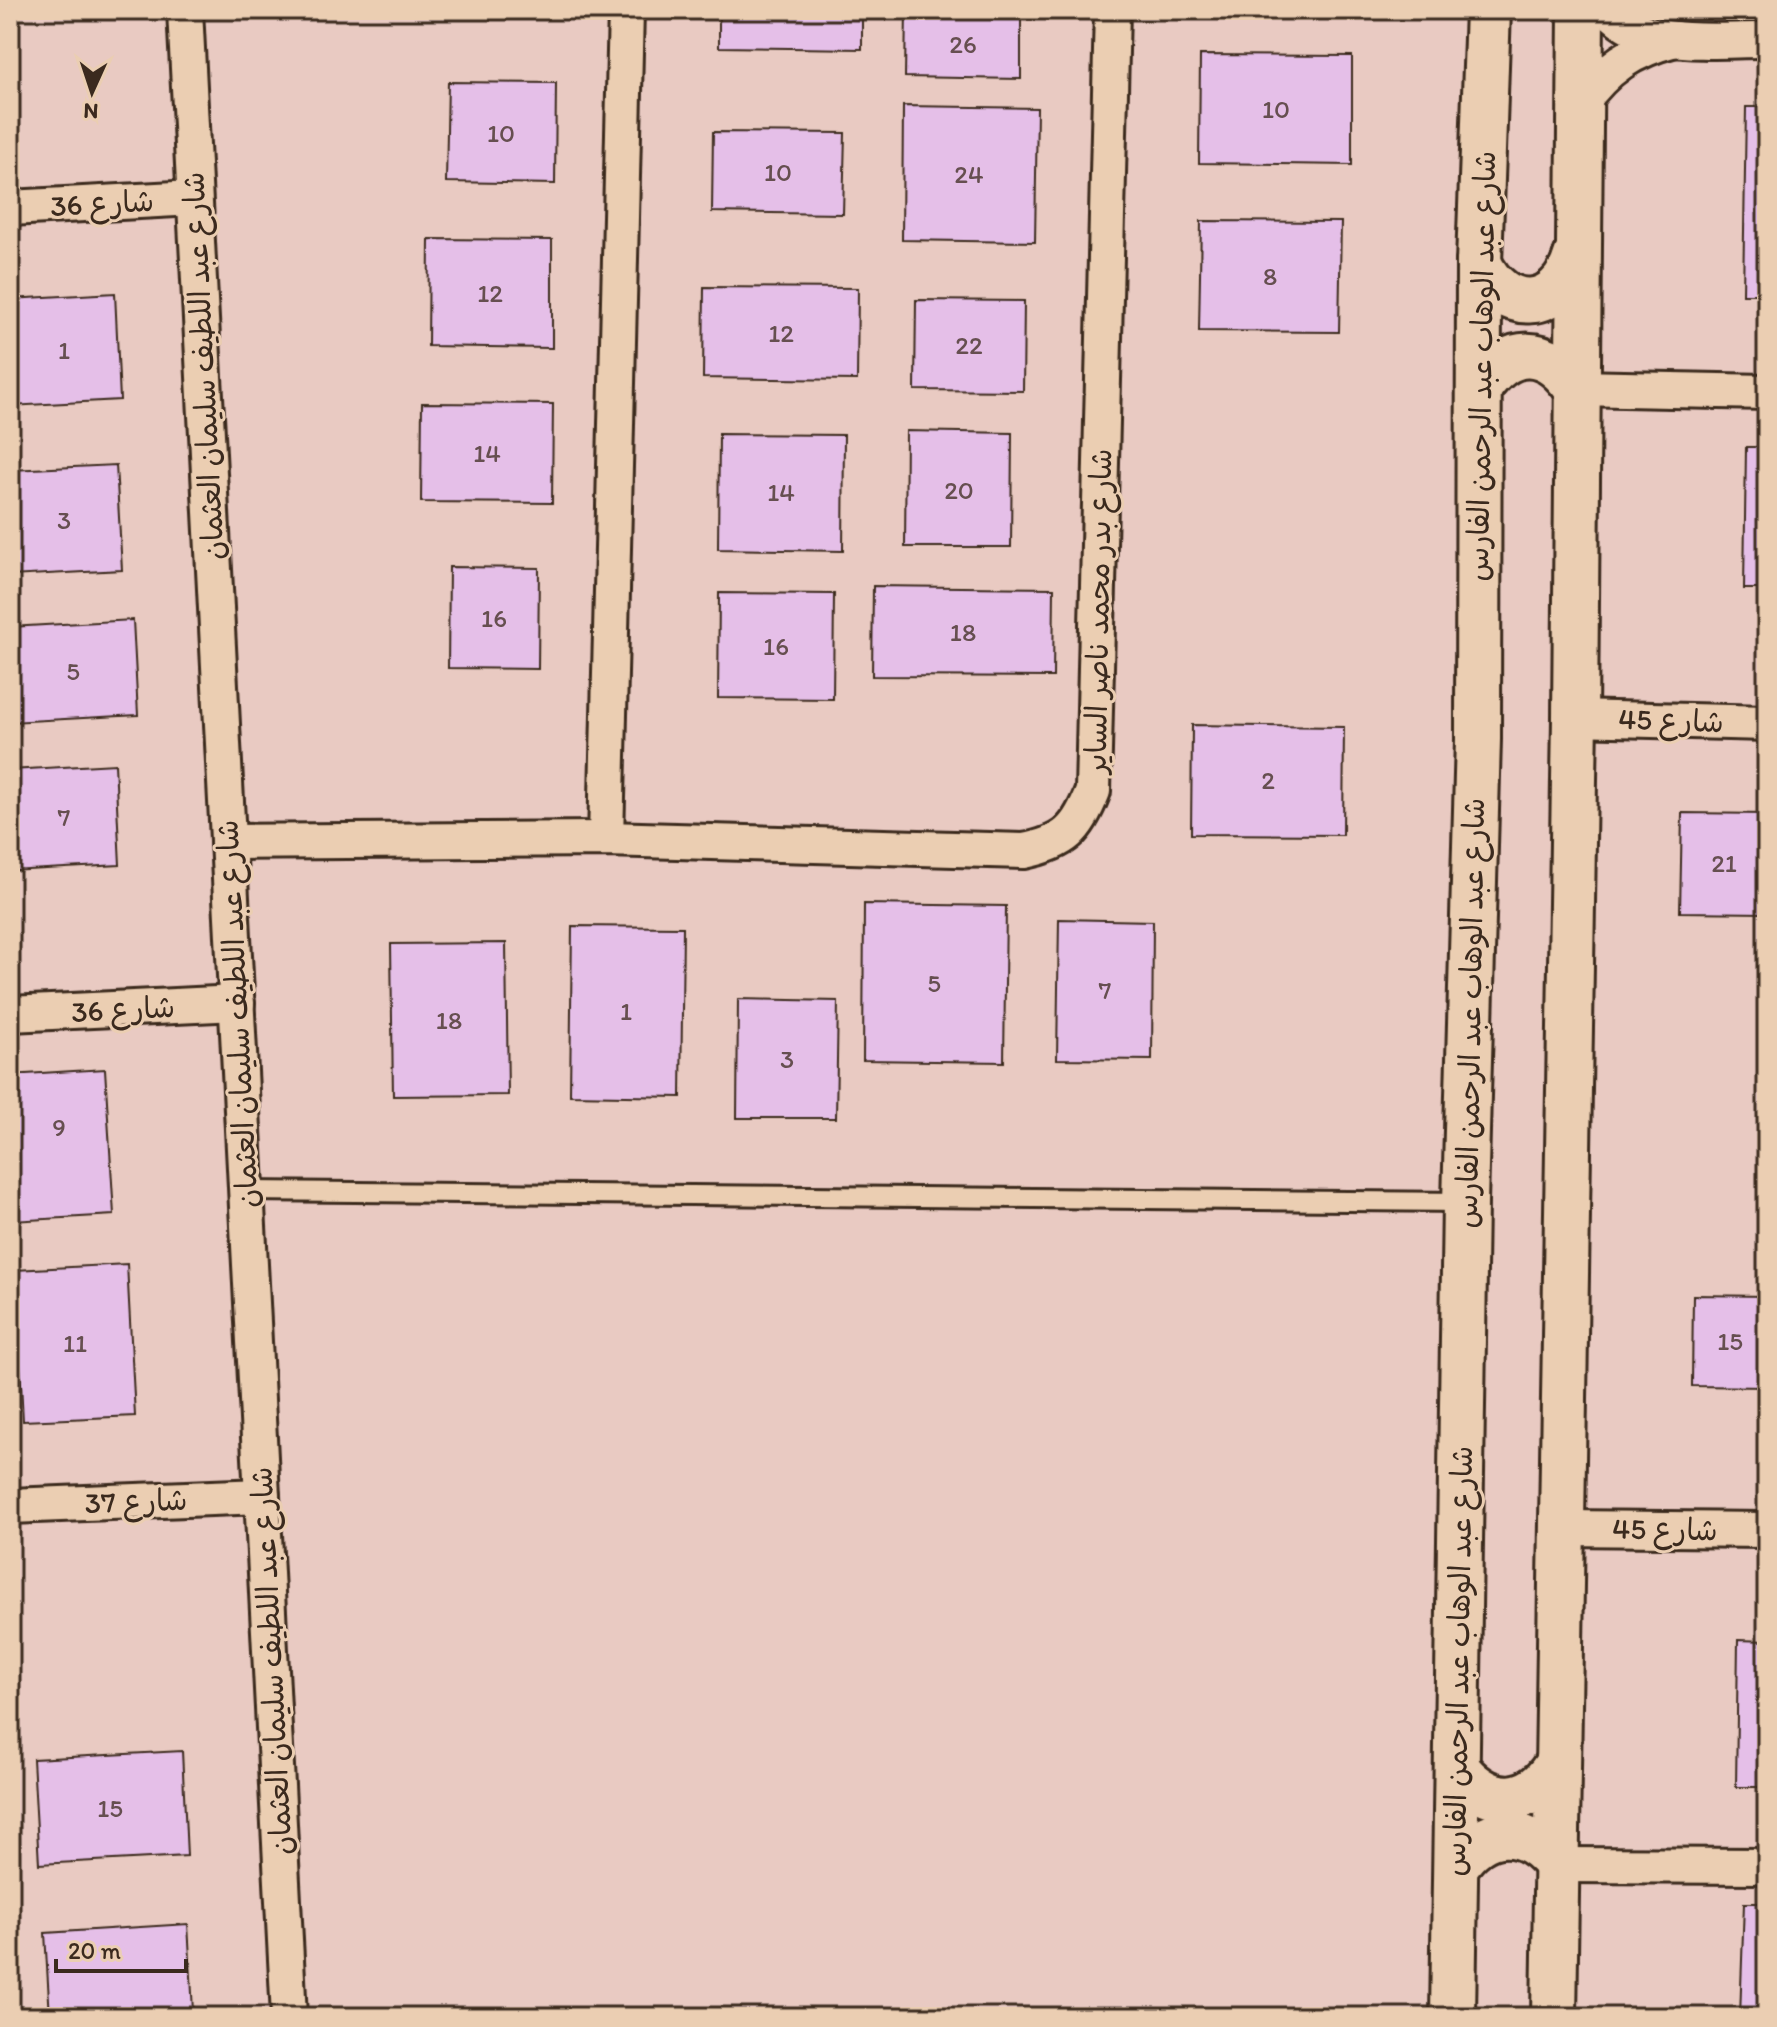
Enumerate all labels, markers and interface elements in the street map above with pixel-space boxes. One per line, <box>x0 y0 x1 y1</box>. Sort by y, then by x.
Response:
house number: 26 <box>949 28 977 60</box>
north arrow <box>52 52 132 132</box>
house number: 10 <box>1262 93 1290 125</box>
text: N <box>83 98 99 125</box>
house number: 10 <box>487 117 515 149</box>
street label: شارع عبد الوهاب عبد الرحمن الفارس <box>1459 150 1506 582</box>
house number: 10 <box>764 156 792 188</box>
house number: 24 <box>954 158 984 190</box>
street label: شارع عبد اللطيف سليمان العثمان <box>174 171 235 561</box>
street label: شارع 36 <box>49 182 155 227</box>
house number: 8 <box>1263 260 1277 292</box>
house number: 12 <box>477 277 503 309</box>
house number: 12 <box>768 317 794 349</box>
house number: 22 <box>955 329 983 361</box>
house number: 1 <box>58 334 70 366</box>
house number: 14 <box>473 437 501 469</box>
street label: شارع بدر محمد ناصر الساير <box>1077 448 1122 777</box>
house number: 20 <box>944 474 974 506</box>
house number: 14 <box>767 476 795 508</box>
house number: 3 <box>57 504 71 536</box>
house number: 16 <box>481 602 507 634</box>
house number: 18 <box>950 616 976 648</box>
house number: 16 <box>763 630 789 662</box>
house number: 5 <box>66 655 80 687</box>
street label: شارع 45 <box>1618 700 1724 743</box>
house number: 2 <box>1261 764 1275 796</box>
street label: شارع عبد الوهاب عبد الرحمن الفارس <box>1448 797 1495 1229</box>
house number: 7 <box>58 801 71 833</box>
street label: شارع عبد اللطيف سليمان العثمان <box>208 819 269 1209</box>
house number: 21 <box>1711 847 1737 879</box>
house number: 5 <box>927 967 941 999</box>
house number: 7 <box>1099 974 1112 1006</box>
street label: شارع 36 <box>70 988 176 1033</box>
house number: 1 <box>620 995 632 1027</box>
house number: 18 <box>436 1004 462 1036</box>
house number: 3 <box>780 1043 794 1075</box>
house number: 9 <box>52 1111 66 1143</box>
house number: 15 <box>1717 1325 1743 1357</box>
house number: 11 <box>63 1327 87 1359</box>
street label: شارع عبد الوهاب عبد الرحمن الفارس <box>1436 1445 1483 1877</box>
street label: شارع عبد اللطيف سليمان العثمان <box>242 1466 303 1856</box>
street label: شارع 37 <box>84 1481 188 1524</box>
street label: شارع 45 <box>1612 1510 1718 1551</box>
house number: 15 <box>97 1792 123 1824</box>
scale bar <box>56 1923 186 1973</box>
text: 20 m <box>68 1936 121 1965</box>

